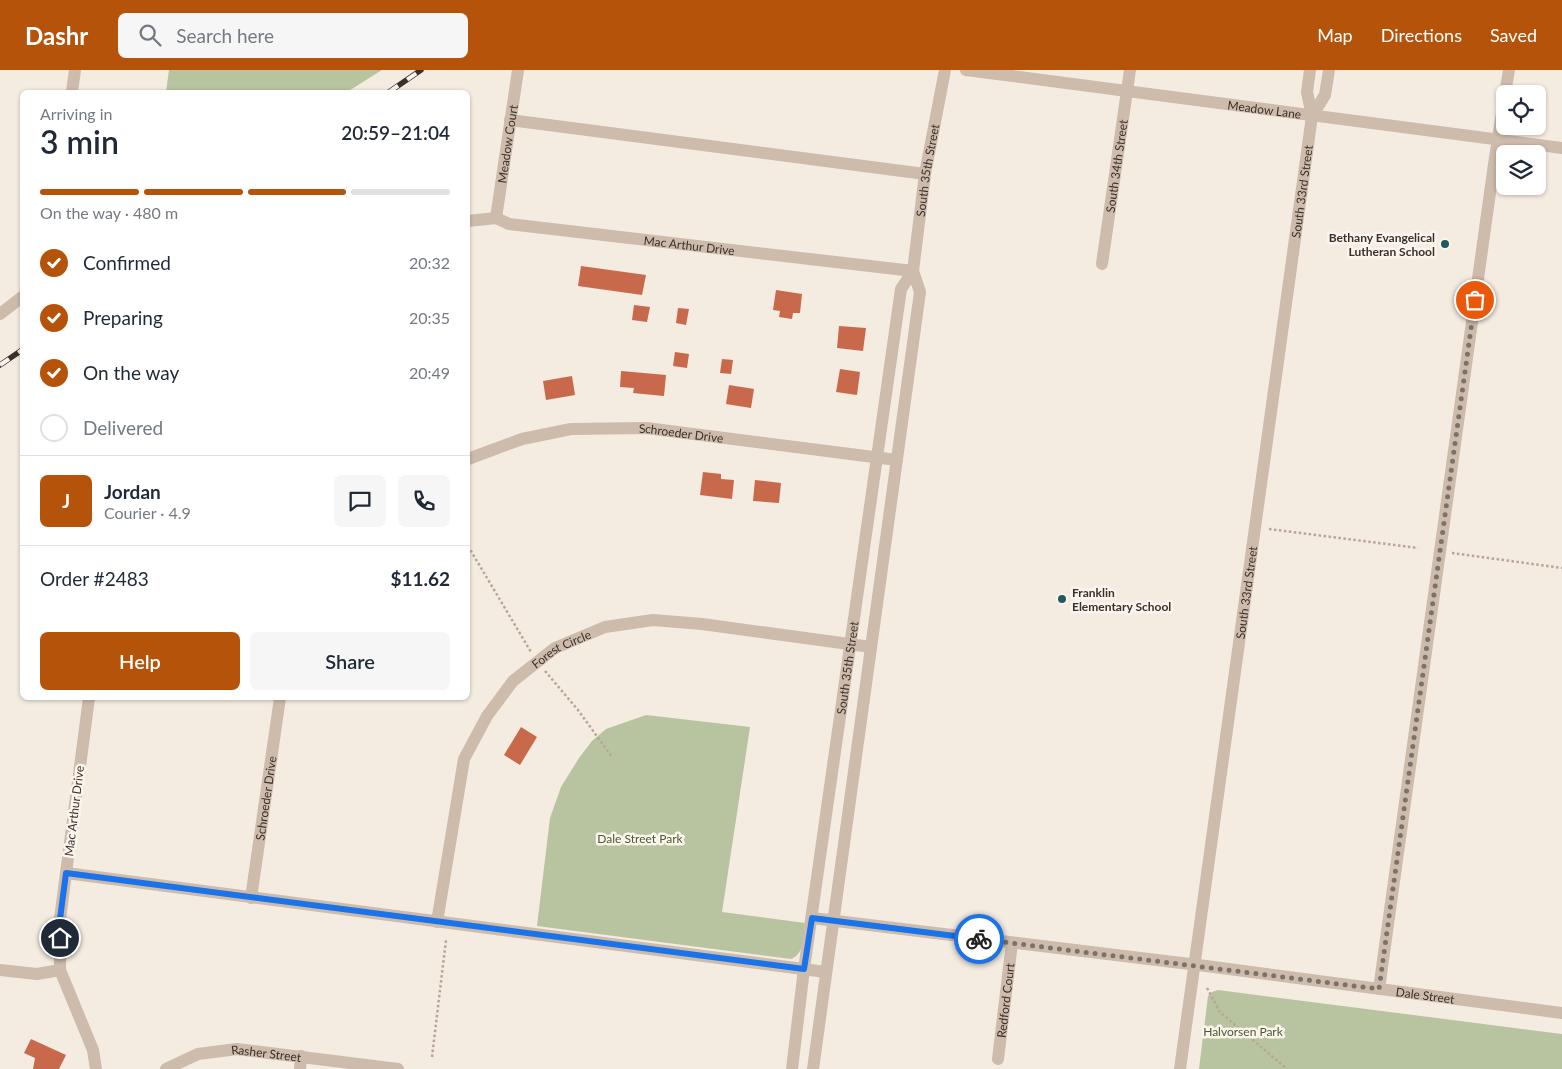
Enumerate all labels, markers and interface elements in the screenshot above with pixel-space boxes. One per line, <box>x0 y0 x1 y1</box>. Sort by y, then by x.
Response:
search box <box>118 13 468 58</box>
text: Dashr <box>25 21 88 50</box>
icon: search <box>136 21 164 49</box>
text: Search here <box>176 24 274 47</box>
text: Map <box>1317 24 1353 46</box>
text: Directions <box>1381 24 1462 46</box>
text: Saved <box>1490 24 1537 46</box>
map controls <box>1496 85 1546 195</box>
button: locate <box>1496 85 1546 135</box>
street label: Meadow Lane <box>1227 97 1302 121</box>
street label: Meadow Court <box>494 103 520 184</box>
text: Arriving in <box>40 104 113 123</box>
street label: South 34th Street <box>1102 118 1130 213</box>
text: 20:59–21:04 <box>341 121 450 144</box>
text: 3 min <box>40 122 119 161</box>
street label: South 35th Street <box>912 122 942 217</box>
street label: South 33rd Street <box>1288 143 1316 239</box>
button: layers <box>1496 145 1546 195</box>
text: On the way · 480 m <box>40 203 178 222</box>
place label: Bethany Evangelical Lutheran School <box>1329 230 1435 259</box>
street label: Mac Arthur Drive <box>643 232 736 258</box>
marker: Bethany Evangelical Lutheran School <box>1439 238 1451 250</box>
icon: check <box>40 249 68 277</box>
text: Confirmed <box>83 251 171 274</box>
text: 20:32 <box>409 253 450 272</box>
pin <box>1454 279 1496 321</box>
icon: bag <box>1461 286 1489 314</box>
icon: check <box>40 304 68 332</box>
text: Preparing <box>83 306 163 329</box>
text: 20:35 <box>409 308 450 327</box>
icon: check <box>40 359 68 387</box>
text: On the way <box>83 361 179 384</box>
text: 20:49 <box>409 363 450 382</box>
text: Delivered <box>83 416 163 439</box>
street label: Schroeder Drive <box>639 420 724 445</box>
button: chat <box>334 475 386 527</box>
button: phone <box>398 475 450 527</box>
text: Jordan <box>104 480 161 503</box>
text: J <box>62 489 70 512</box>
text: Courier · 4.9 <box>104 503 191 522</box>
street label: South 33rd Street <box>1232 544 1260 640</box>
text: Order #2483 <box>40 567 149 590</box>
text: $11.62 <box>390 567 450 590</box>
place label: Franklin Elementary School <box>1072 585 1171 614</box>
marker: Franklin Elementary School <box>1056 593 1068 605</box>
street label: South 35th Street <box>833 620 861 715</box>
street label: Forest Circle <box>528 626 593 671</box>
button: Help <box>40 632 240 690</box>
button: Share <box>250 632 450 690</box>
street label: Schroeder Drive <box>252 755 279 841</box>
street label: Mac Arthur Drive <box>61 765 87 857</box>
park label: Dale Street Park <box>597 831 684 846</box>
courier <box>954 914 1004 964</box>
pin <box>39 917 81 959</box>
icon: home <box>46 924 74 952</box>
icon: bike <box>965 925 993 953</box>
street label: Redford Court <box>993 962 1017 1039</box>
street label: Dale Street <box>1395 984 1456 1006</box>
park label: Halvorsen Park <box>1203 1024 1284 1039</box>
street label: Rasher Street <box>230 1041 303 1064</box>

